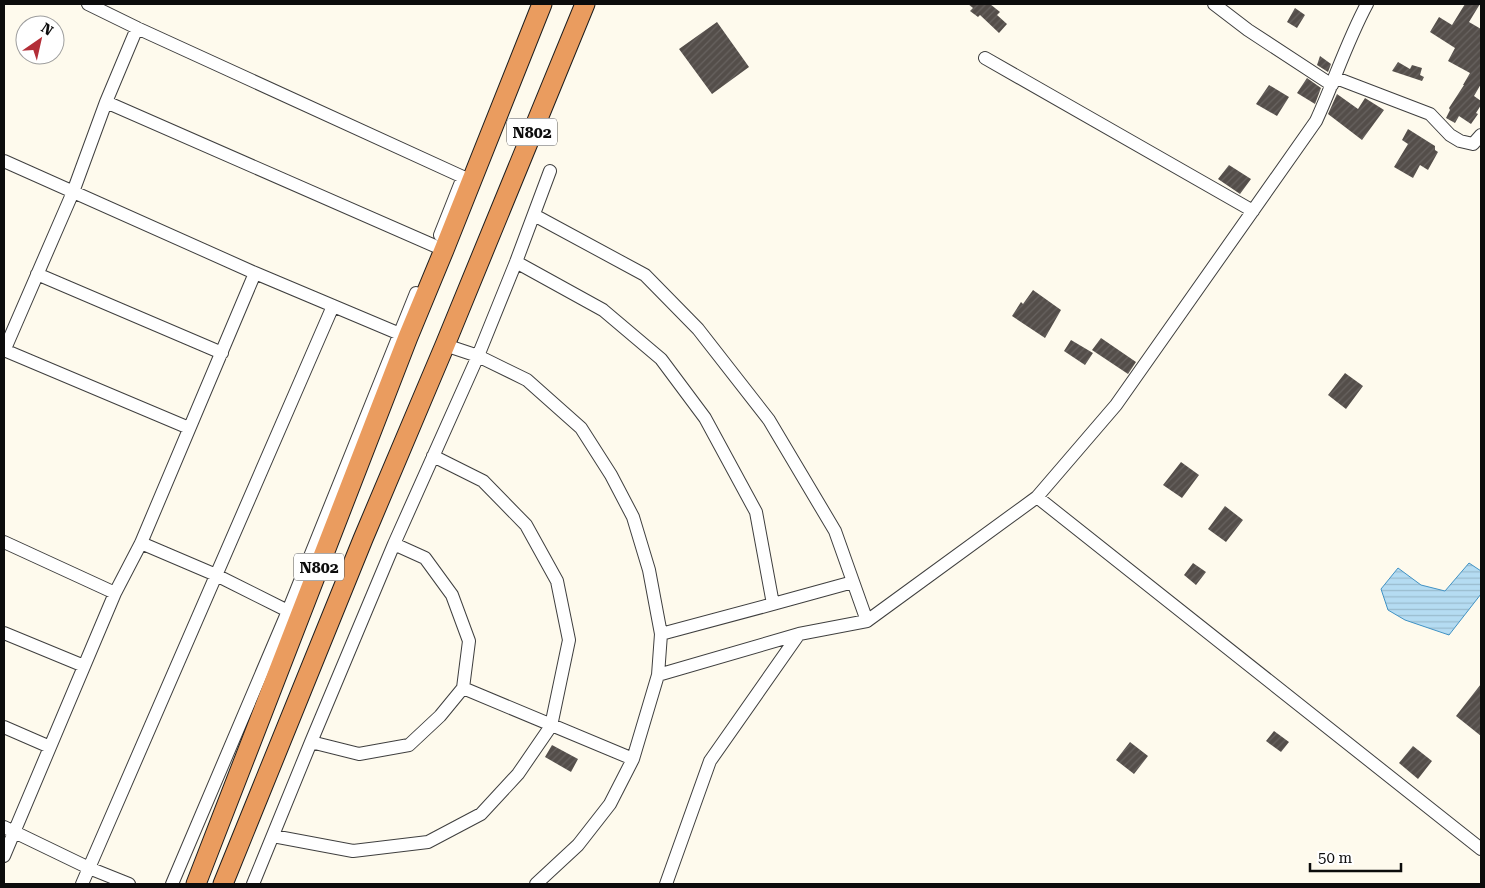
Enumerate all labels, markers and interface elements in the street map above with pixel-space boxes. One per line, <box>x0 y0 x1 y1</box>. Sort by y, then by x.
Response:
north arrow <box>15 15 65 65</box>
text: N <box>38 20 56 39</box>
road number: N802 <box>507 118 557 146</box>
road number: N802 <box>294 554 344 580</box>
scale bar <box>1310 840 1401 872</box>
text: 50 m <box>1318 849 1353 867</box>

